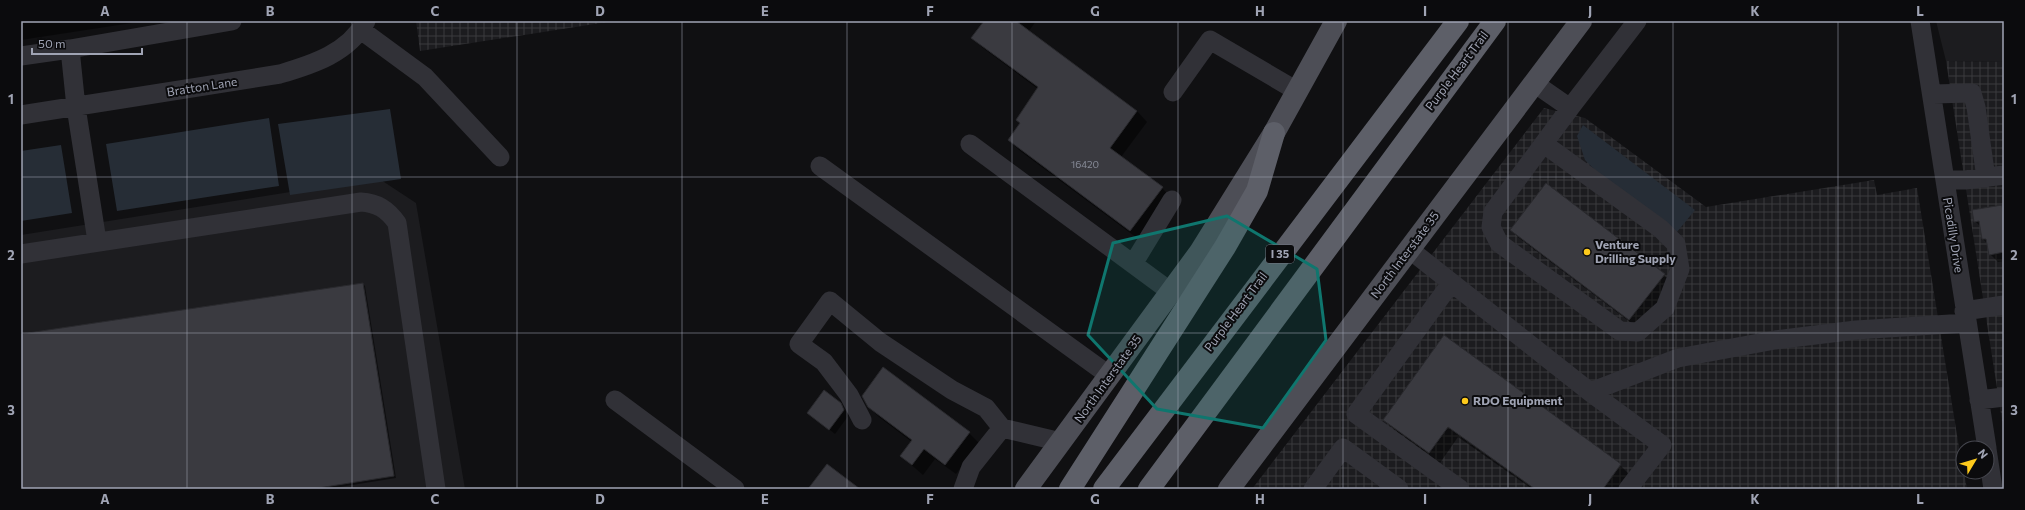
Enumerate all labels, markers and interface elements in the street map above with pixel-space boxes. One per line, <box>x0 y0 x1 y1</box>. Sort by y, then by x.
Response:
text: A <box>100 3 110 19</box>
text: B <box>266 3 275 19</box>
text: C <box>431 3 440 19</box>
text: D <box>595 3 605 19</box>
text: E <box>761 3 769 19</box>
text: F <box>926 3 934 19</box>
text: G <box>1090 3 1100 19</box>
text: H <box>1255 3 1265 19</box>
text: I <box>1423 3 1427 19</box>
text: J <box>1588 3 1592 19</box>
text: K <box>1750 3 1760 19</box>
text: L <box>1916 3 1924 19</box>
street label: Purple Heart Trail <box>1422 28 1490 113</box>
scale bar <box>32 30 142 56</box>
text: 50 m <box>38 36 66 50</box>
street label: Bratton Lane <box>166 74 238 98</box>
text: 1 <box>8 91 14 107</box>
text: 1 <box>2011 91 2017 107</box>
house number: 16420 <box>1071 158 1099 170</box>
street label: Picadilly Drive <box>1941 196 1967 274</box>
street label: North Interstate 35 <box>1367 208 1441 301</box>
place label: Venture Drilling Supply <box>1595 237 1676 265</box>
road number: I 35 <box>1266 245 1294 263</box>
text: 2 <box>7 247 15 263</box>
marker: Venture Drilling Supply <box>1582 247 1592 257</box>
text: 2 <box>2010 247 2018 263</box>
street label: Purple Heart Trail <box>1201 269 1269 354</box>
street label: North Interstate 35 <box>1071 332 1144 425</box>
place label: RDO Equipment <box>1473 393 1562 407</box>
marker: RDO Equipment <box>1460 396 1470 406</box>
text: 3 <box>7 402 15 418</box>
text: 3 <box>2010 402 2018 418</box>
north arrow <box>1955 440 1995 480</box>
text: N <box>1976 446 1991 461</box>
text: A <box>100 491 110 507</box>
text: B <box>266 491 275 507</box>
text: C <box>431 491 440 507</box>
text: D <box>595 491 605 507</box>
text: E <box>761 491 769 507</box>
text: F <box>926 491 934 507</box>
text: G <box>1090 491 1100 507</box>
text: H <box>1255 491 1265 507</box>
text: I <box>1423 491 1427 507</box>
text: J <box>1588 491 1592 507</box>
text: K <box>1750 491 1760 507</box>
text: L <box>1916 491 1924 507</box>

